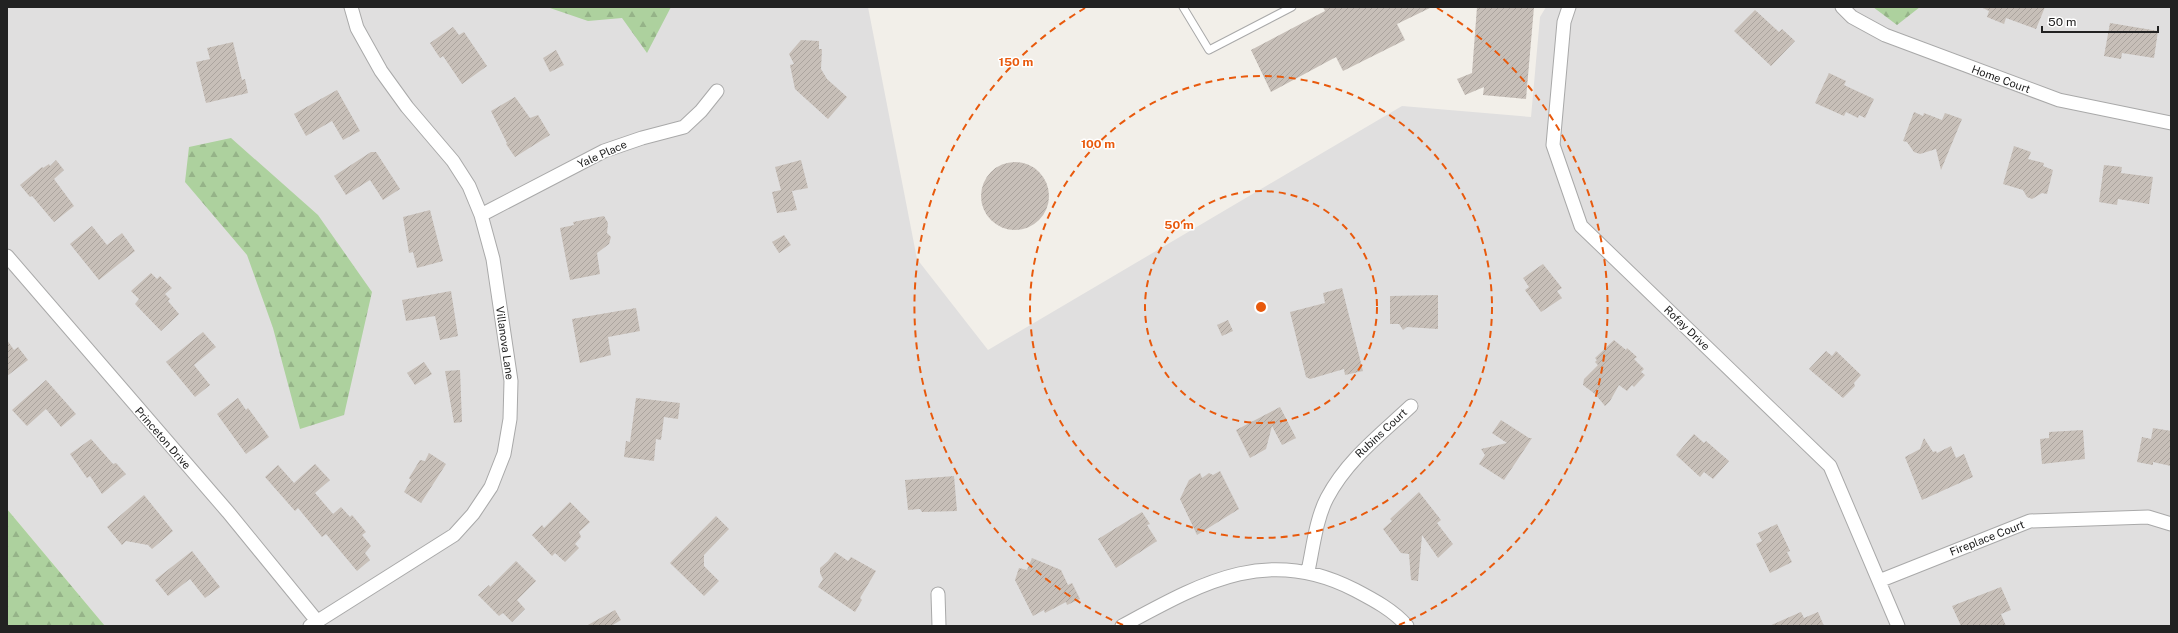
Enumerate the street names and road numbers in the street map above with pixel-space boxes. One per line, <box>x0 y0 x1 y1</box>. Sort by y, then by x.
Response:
street label: Home Court <box>1970 63 2032 95</box>
street label: Yale Place <box>576 138 628 170</box>
street label: Rofay Drive <box>1662 303 1712 353</box>
street label: Villanova Lane <box>494 305 516 381</box>
street label: Princeton Drive <box>133 405 193 471</box>
street label: Rubins Court <box>1353 406 1409 460</box>
street label: Fireplace Court <box>1948 518 2026 558</box>

